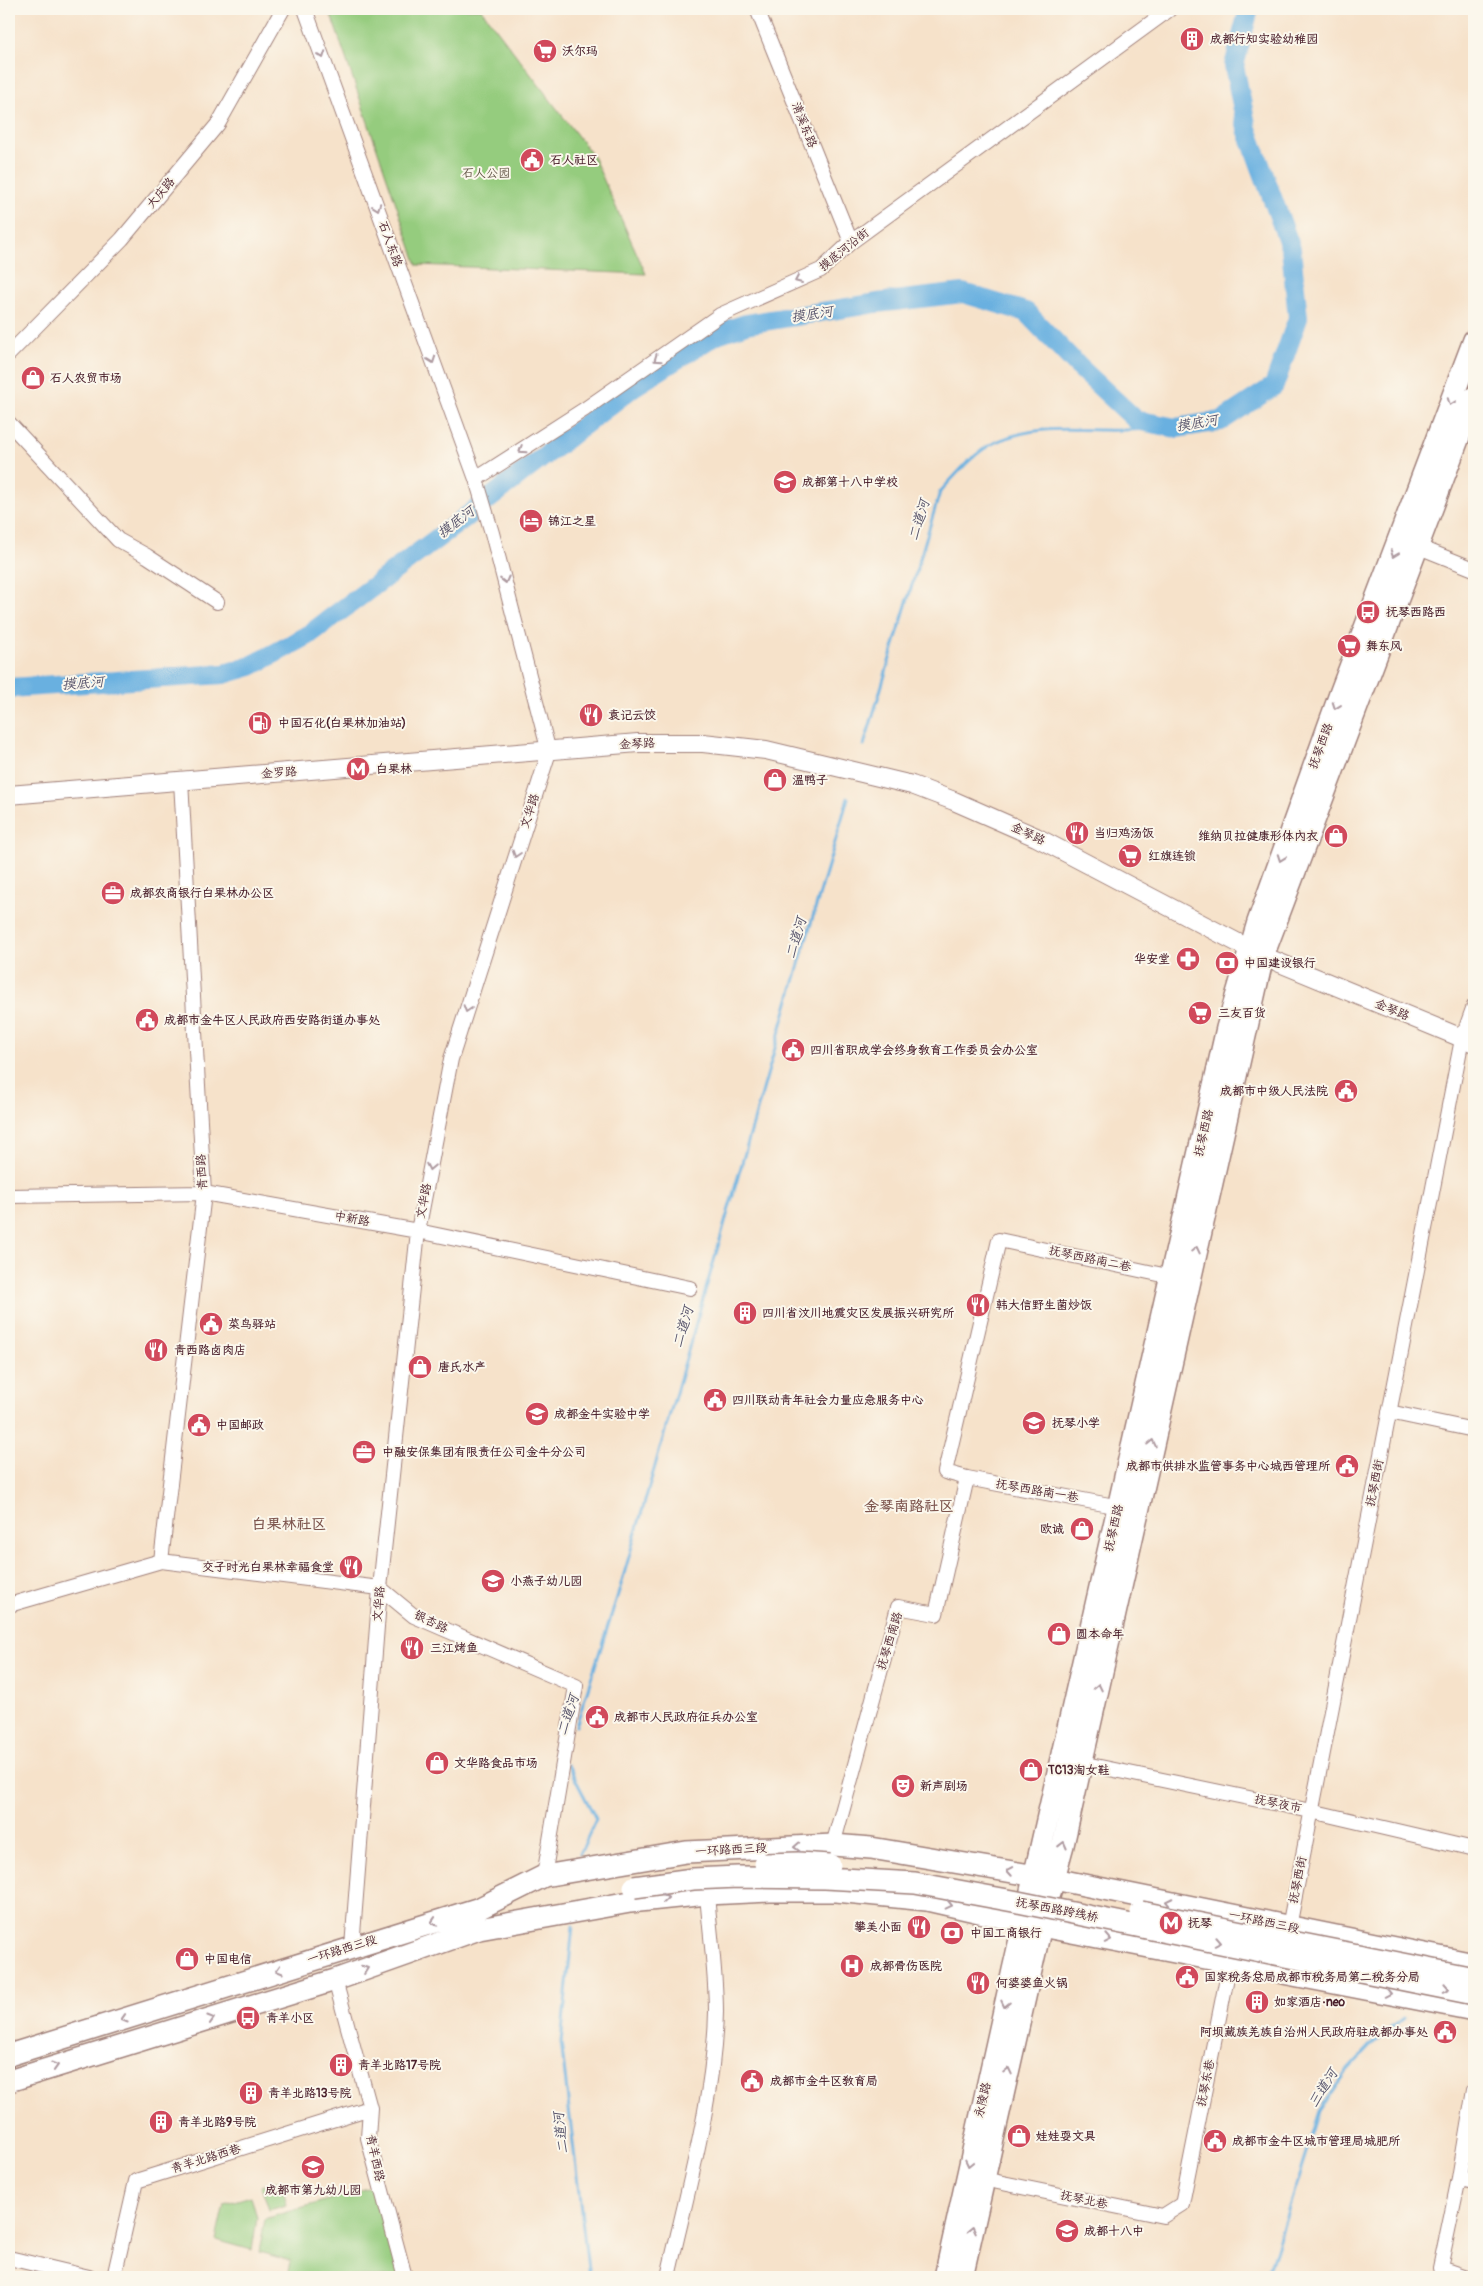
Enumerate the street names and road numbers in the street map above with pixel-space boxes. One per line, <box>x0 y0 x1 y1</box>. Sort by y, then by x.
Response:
street label: 清溪东路 <box>788 100 820 150</box>
street label: 大庆路 <box>144 174 178 212</box>
street label: 石人东路 <box>375 219 405 269</box>
street label: 摸底河沿街 <box>816 225 872 275</box>
street label: 抚琴西路 <box>1306 721 1336 771</box>
street label: 金琴路 <box>619 736 655 752</box>
street label: 金罗路 <box>261 764 297 782</box>
street label: 文华路 <box>517 792 543 830</box>
street label: 金琴路 <box>1009 820 1047 848</box>
street label: 金琴路 <box>1372 996 1412 1024</box>
street label: 抚琴西路 <box>1191 1108 1217 1158</box>
street label: 青西路 <box>194 1154 210 1190</box>
street label: 文华路 <box>413 1182 435 1220</box>
street label: 中新路 <box>333 1208 371 1230</box>
street label: 抚琴西路南二巷 <box>1047 1243 1133 1275</box>
street label: 抚琴西街 <box>1363 1458 1387 1508</box>
street label: 抚琴西路南一巷 <box>994 1476 1080 1506</box>
street label: 抚琴西路 <box>1101 1503 1127 1553</box>
street label: 文华路 <box>370 1585 388 1623</box>
street label: 银杏路 <box>412 1607 450 1637</box>
street label: 抚琴西南路 <box>874 1610 906 1672</box>
street label: 抚琴夜市 <box>1253 1792 1303 1816</box>
street label: 一环路西三段 <box>695 1841 767 1859</box>
street label: 抚琴西街 <box>1286 1855 1310 1905</box>
street label: 抚琴西路跨线桥 <box>1014 1895 1101 1926</box>
street label: 一环路西三段 <box>1227 1907 1301 1937</box>
street label: 一环路西三段 <box>305 1932 379 1968</box>
street label: 抚琴东巷 <box>1194 2058 1218 2108</box>
street label: 永陵路 <box>972 2081 994 2119</box>
street label: 青羊西路 <box>363 2133 387 2183</box>
street label: 青羊北路西巷 <box>169 2141 243 2177</box>
street label: 抚琴北巷 <box>1059 2188 1109 2212</box>

